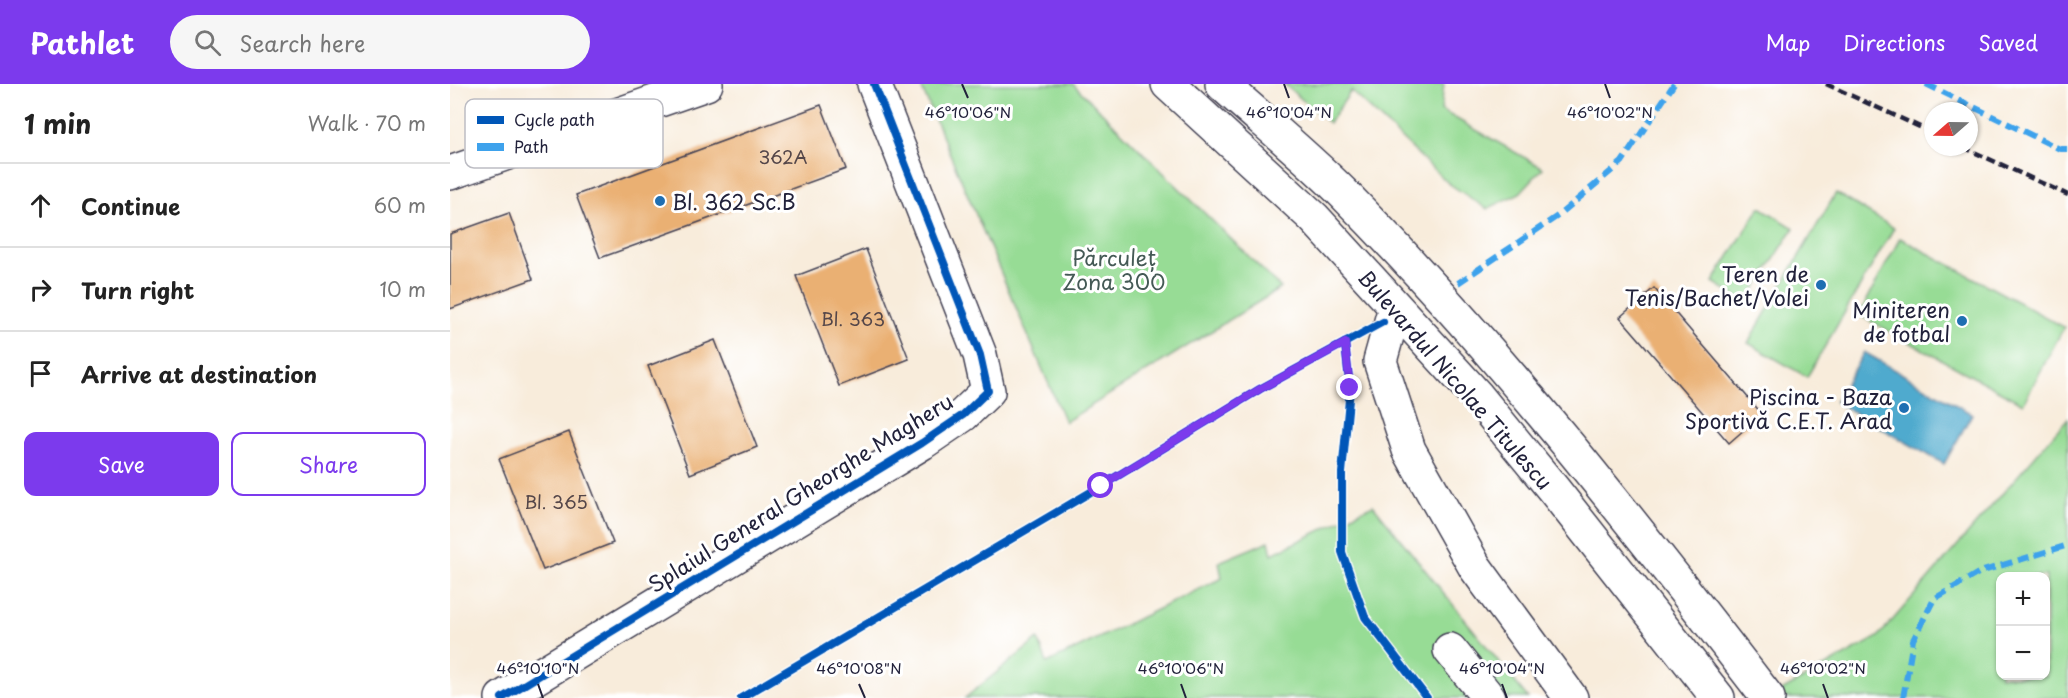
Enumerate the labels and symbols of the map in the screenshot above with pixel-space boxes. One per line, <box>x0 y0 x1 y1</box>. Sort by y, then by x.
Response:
legend <box>465 99 663 168</box>
text: 46°10'06"N <box>925 100 1011 123</box>
text: 46°10'04"N <box>1246 100 1332 123</box>
text: 46°10'02"N <box>1567 100 1653 123</box>
north arrow <box>1924 102 1978 156</box>
text: Cycle path <box>514 107 595 131</box>
text: Path <box>514 134 549 158</box>
house number: 362A <box>758 143 808 170</box>
place label: Bl. 362 Sc.B <box>672 185 796 217</box>
marker: Bl. 362 Sc.B <box>653 194 667 208</box>
park label: Părculeț Zona 300 <box>1063 241 1165 297</box>
place label: Teren de Tenis/Bachet/Volei <box>1624 257 1809 313</box>
street label: Bulevardul Nicolae Titulescu <box>1351 262 1561 496</box>
marker: Teren de Tenis/Bachet/Volei <box>1814 278 1828 292</box>
place label: Miniteren de fotbal <box>1852 293 1950 349</box>
house number: Bl. 363 <box>821 305 885 332</box>
marker: Miniteren de fotbal <box>1955 314 1969 328</box>
route end <box>1336 374 1362 400</box>
place label: Piscina - Baza Sportivă C.E.T. Arad <box>1685 380 1893 436</box>
street label: Splaiul General Gheorghe Magheru <box>641 385 959 599</box>
marker: Piscina - Baza Sportivă C.E.T. Arad <box>1897 401 1911 415</box>
route start <box>1087 472 1113 498</box>
house number: Bl. 365 <box>524 488 588 515</box>
text: 46°10'10"N <box>497 656 579 679</box>
text: 46°10'08"N <box>816 656 902 679</box>
text: 46°10'06"N <box>1138 656 1224 679</box>
text: 46°10'04"N <box>1459 656 1545 679</box>
text: 46°10'02"N <box>1780 656 1866 679</box>

